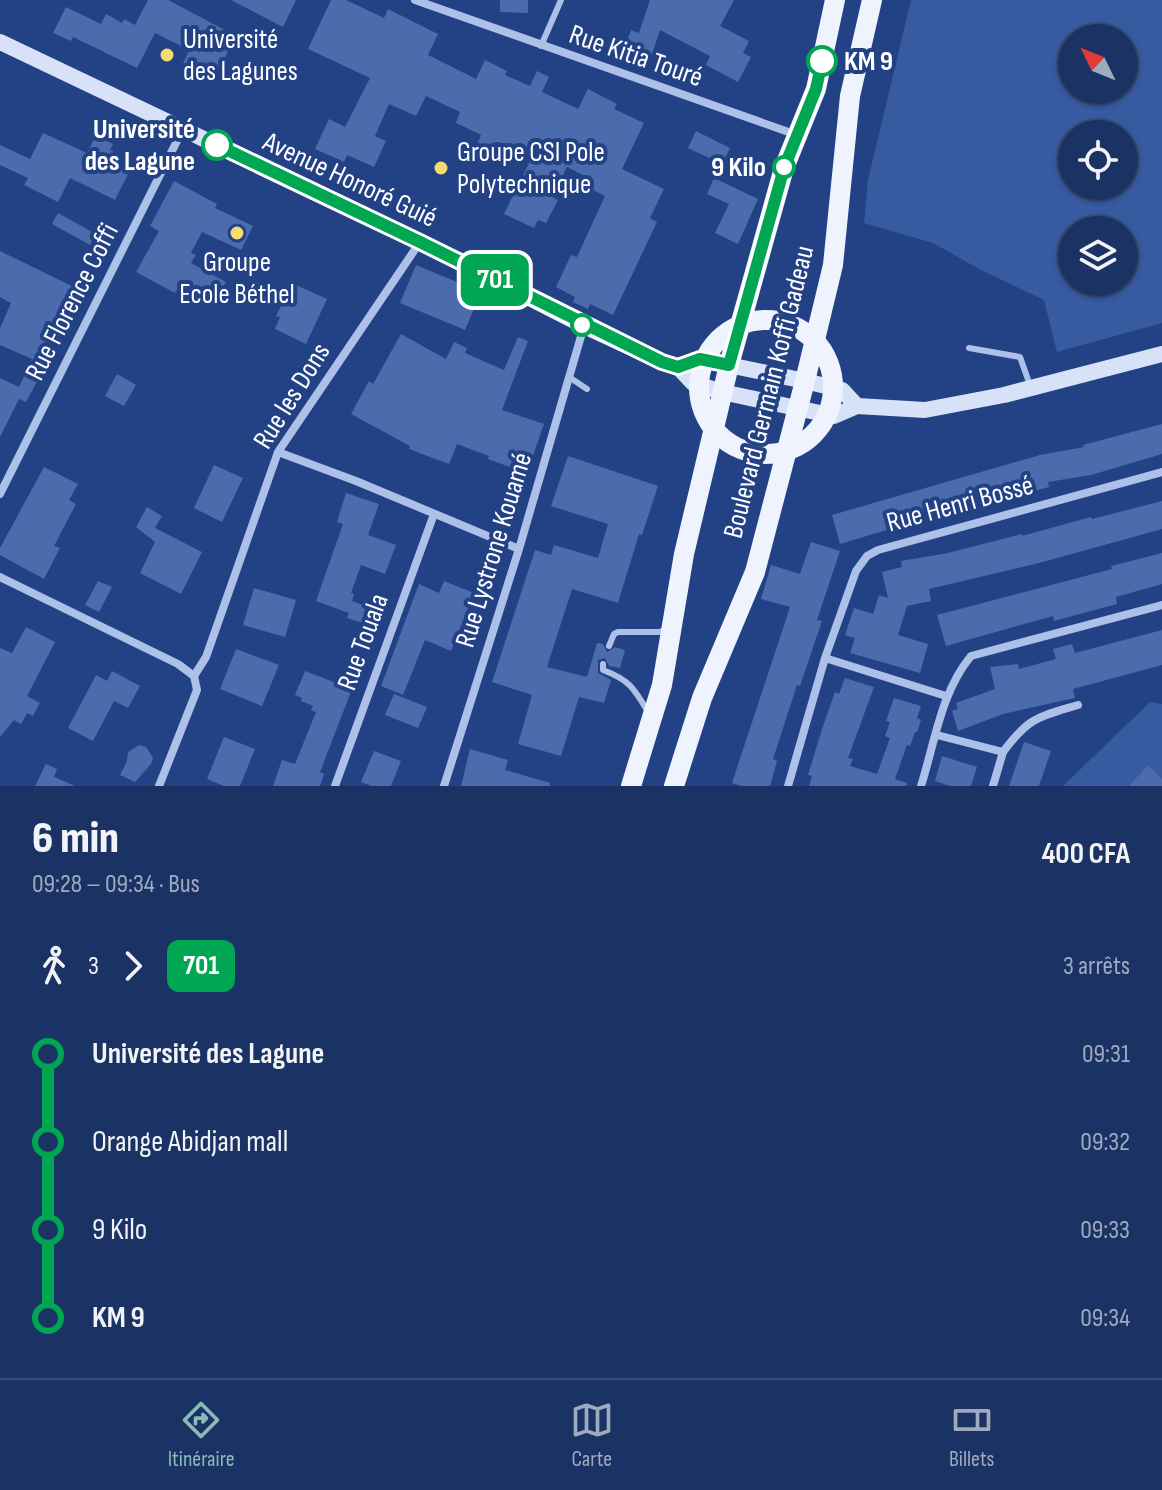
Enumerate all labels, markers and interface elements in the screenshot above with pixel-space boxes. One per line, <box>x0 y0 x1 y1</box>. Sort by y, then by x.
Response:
street label: Rue Kitia Touré <box>565 18 707 94</box>
place label: Université des Lagunes <box>183 23 298 88</box>
north arrow <box>1058 24 1138 104</box>
map controls <box>1058 24 1138 296</box>
place label: KM 9 <box>844 45 893 78</box>
marker: Université des Lagunes <box>158 46 176 64</box>
marker: KM 9 <box>807 46 837 76</box>
place label: Université des Lagune <box>85 113 195 178</box>
button: locate <box>1058 120 1138 200</box>
street label: Avenue Honoré Guié <box>257 125 442 235</box>
marker: Université des Lagune <box>202 130 232 160</box>
place label: Groupe CSI Pole Polytechnique <box>457 136 605 201</box>
place label: 9 Kilo <box>711 151 766 184</box>
marker: 9 Kilo <box>773 156 795 178</box>
marker: Groupe CSI Pole Polytechnique <box>432 159 450 177</box>
button: layers <box>1058 216 1138 296</box>
street label: Rue Florence Coffi <box>18 218 126 386</box>
marker: Groupe Ecole Béthel <box>228 224 246 242</box>
street label: Boulevard Germain Koffi Gadeau <box>717 242 821 542</box>
place label: Groupe Ecole Béthel <box>179 246 295 311</box>
line badge: 701 <box>449 254 541 306</box>
text: 701 <box>477 263 513 296</box>
unlabelled marker <box>571 314 593 336</box>
street label: Rue les Dons <box>247 337 337 455</box>
street label: Rue Lystrone Kouamé <box>449 449 539 651</box>
street label: Rue Henri Bossé <box>883 469 1037 539</box>
street label: Rue Touala <box>330 589 396 695</box>
text: 6 min <box>32 812 119 865</box>
text: 400 CFA <box>1041 836 1130 872</box>
text: 09:28 – 09:34 · Bus <box>32 869 200 900</box>
icon: walk <box>32 944 76 988</box>
icon: forward <box>111 944 155 988</box>
text: 701 <box>183 949 219 982</box>
text: 3 <box>88 951 99 982</box>
text: 3 arrêts <box>1063 951 1130 982</box>
text: Université des Lagune <box>92 1036 324 1072</box>
text: 09:31 <box>1082 1039 1130 1070</box>
text: Orange Abidjan mall <box>92 1124 288 1160</box>
text: 09:32 <box>1080 1127 1130 1158</box>
text: 9 Kilo <box>92 1212 147 1248</box>
text: 09:33 <box>1080 1215 1130 1246</box>
text: KM 9 <box>92 1300 145 1336</box>
text: 09:34 <box>1080 1303 1130 1334</box>
tab: Itinéraire <box>168 1398 234 1473</box>
tab: Carte <box>570 1398 614 1473</box>
tab: Billets <box>949 1398 994 1473</box>

